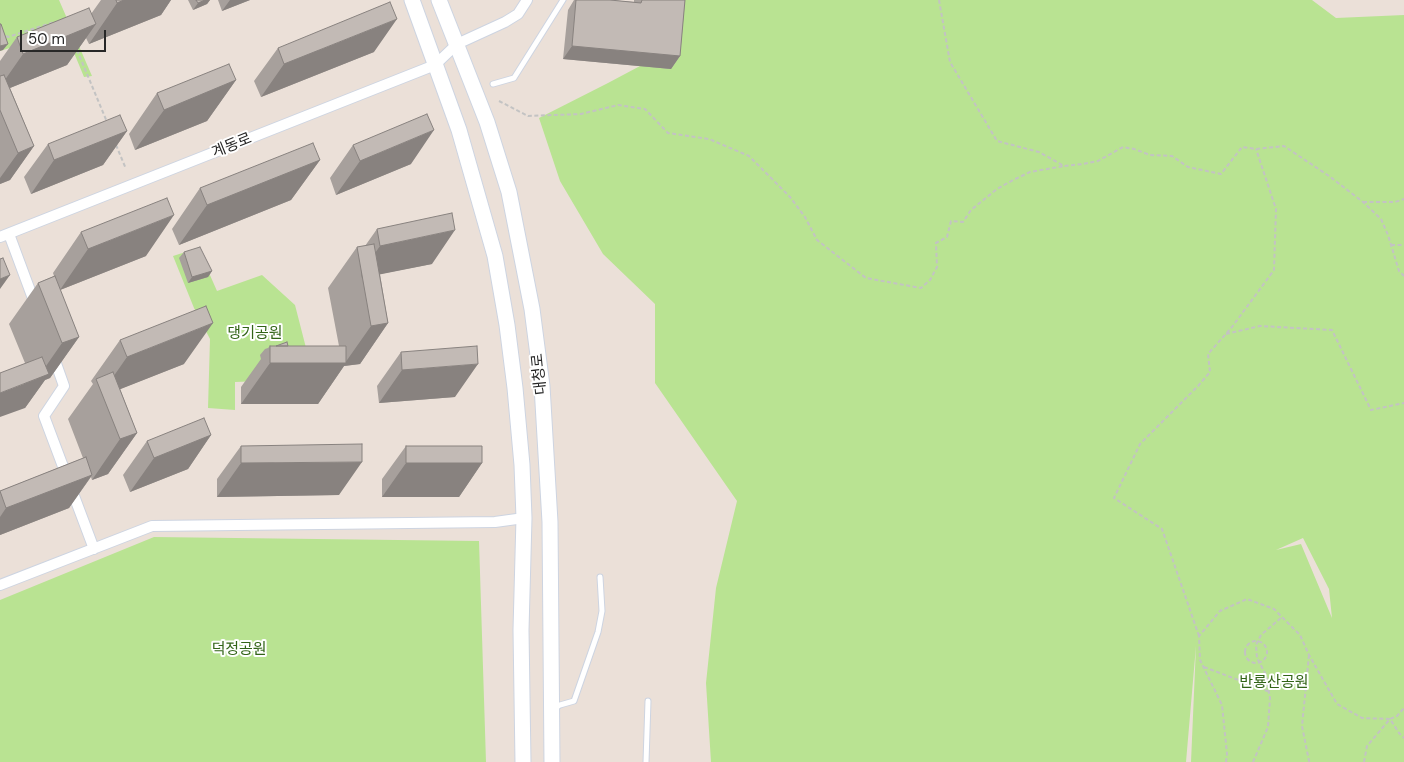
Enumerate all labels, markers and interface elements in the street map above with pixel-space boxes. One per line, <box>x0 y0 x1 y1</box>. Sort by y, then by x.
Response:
scale bar <box>22 20 109 52</box>
text: 50 m <box>28 29 65 49</box>
street label: 계동로 <box>209 130 255 162</box>
park label: 댕기공원 <box>227 325 283 343</box>
street label: 대청로 <box>529 352 551 396</box>
park label: 덕정공원 <box>211 641 267 659</box>
park label: 반룡산공원 <box>1240 674 1308 692</box>

